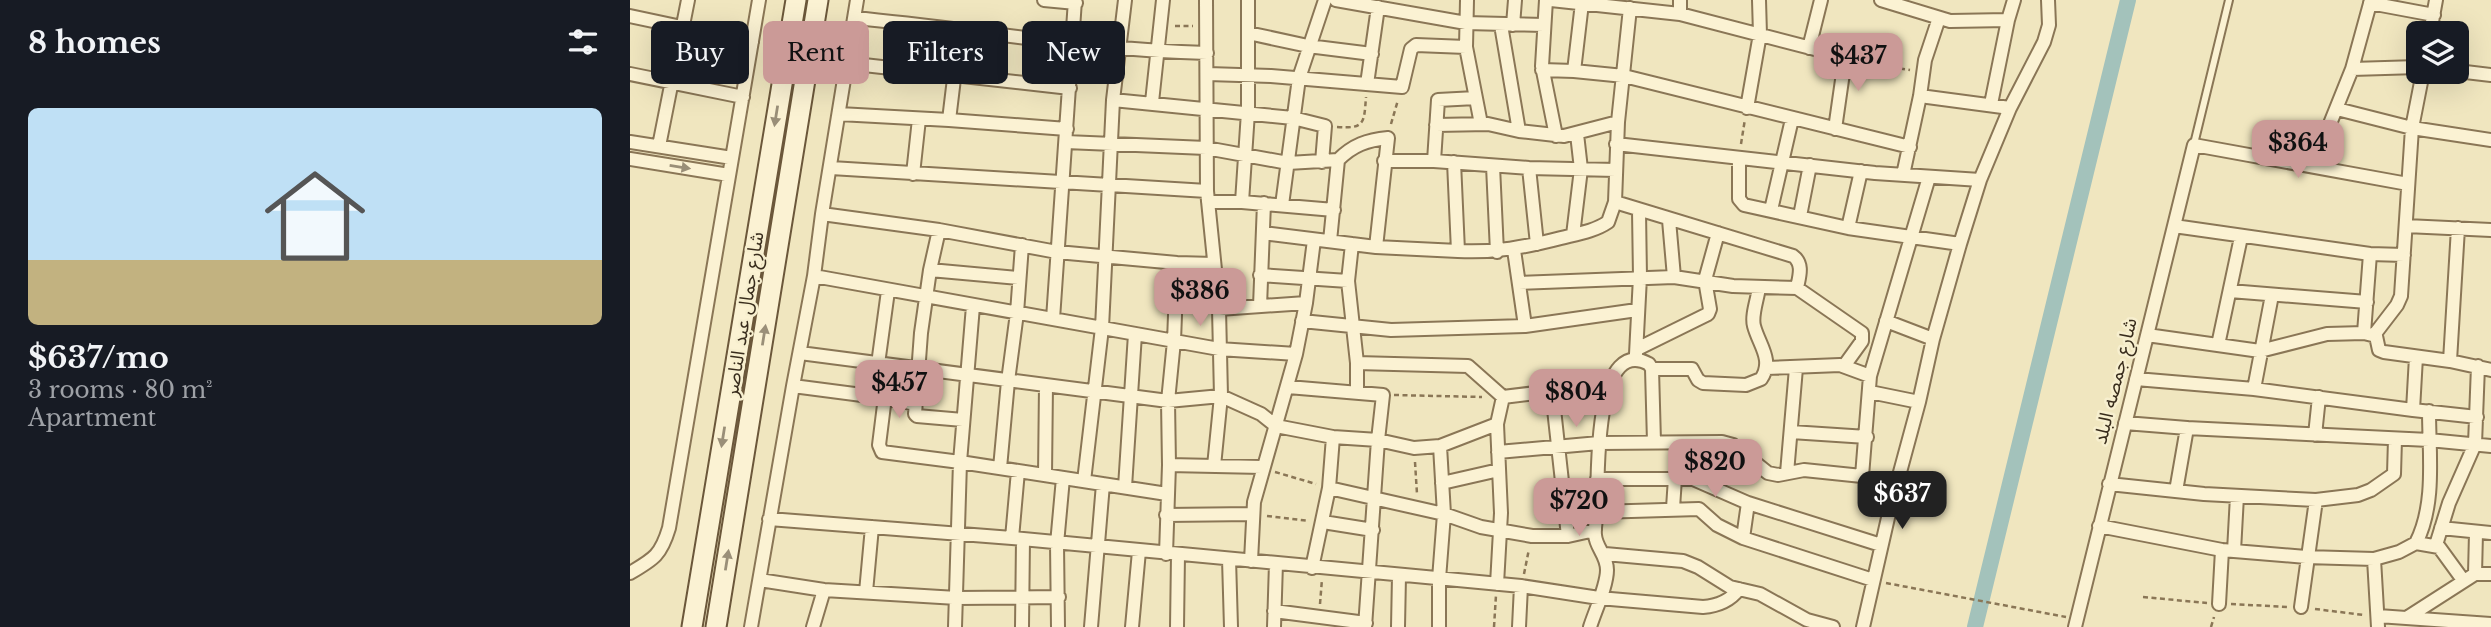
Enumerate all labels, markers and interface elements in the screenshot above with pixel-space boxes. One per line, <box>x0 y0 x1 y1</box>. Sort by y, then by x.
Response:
chip: Buy <box>651 21 749 84</box>
chip: Rent <box>763 21 869 84</box>
chip: Filters <box>883 21 1008 84</box>
chip: New <box>1022 21 1125 84</box>
map controls <box>2406 21 2469 84</box>
button: layers <box>2406 21 2469 84</box>
icon: filters <box>564 23 602 61</box>
text: 8 homes <box>28 24 161 61</box>
pin: $437 <box>1817 34 1899 93</box>
text: $437 <box>1830 42 1886 70</box>
one-way arrow <box>770 105 781 127</box>
pin: $364 <box>2257 120 2339 180</box>
text: $364 <box>2268 129 2328 157</box>
icon: home <box>252 153 378 279</box>
one-way arrow <box>669 162 691 173</box>
street label: شارع جمال عبد الناصر <box>719 230 770 399</box>
pin: $386 <box>1159 268 1241 328</box>
text: $386 <box>1170 277 1230 305</box>
street label: شارع جمصه البلد <box>2088 316 2144 447</box>
one-way arrow <box>759 324 770 346</box>
text: $637/mo <box>28 339 169 376</box>
pin: $457 <box>858 360 940 420</box>
text: $457 <box>871 369 927 397</box>
pin: $804 <box>1535 370 1617 429</box>
text: 3 rooms · 80 m² <box>28 376 213 404</box>
text: $804 <box>1545 378 1607 406</box>
text: Apartment <box>28 404 156 432</box>
one-way arrow <box>717 426 728 448</box>
pin: $820 <box>1674 440 1756 499</box>
text: $820 <box>1684 448 1746 476</box>
pin: $637 <box>1861 472 1943 531</box>
pin: $720 <box>1538 478 1620 538</box>
text: $637 <box>1874 480 1930 508</box>
text: $720 <box>1549 487 1609 515</box>
one-way arrow <box>722 549 733 571</box>

